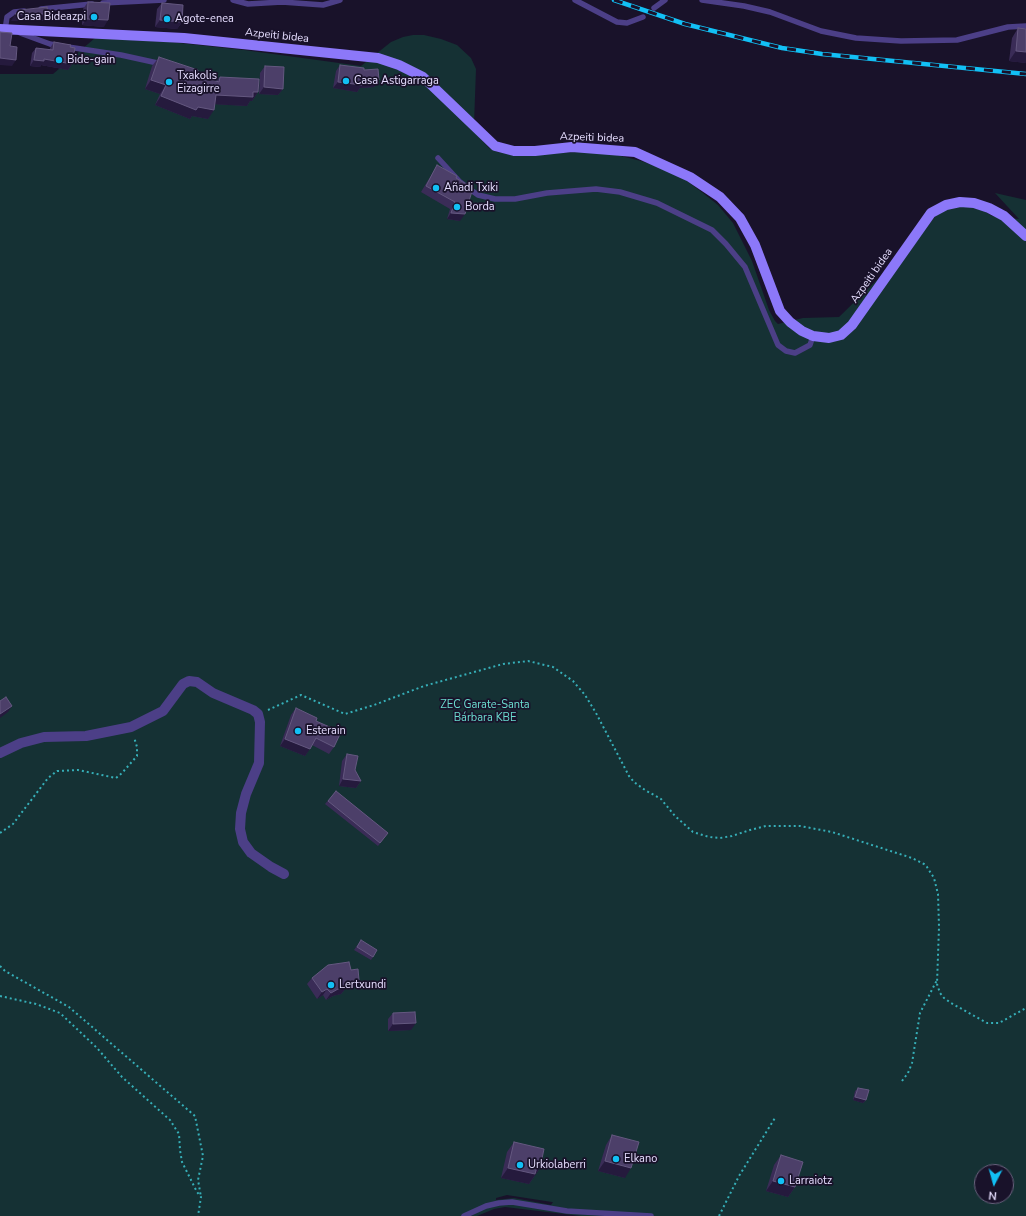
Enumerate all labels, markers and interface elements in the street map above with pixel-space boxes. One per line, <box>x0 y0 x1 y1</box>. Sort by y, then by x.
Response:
place label: Casa Bideazpi <box>17 10 86 24</box>
marker: Casa Bideazpi <box>89 12 99 22</box>
place label: Agote-enea <box>175 12 234 26</box>
marker: Agote-enea <box>162 14 172 24</box>
street label: Azpeiti bidea <box>244 26 310 46</box>
place label: Bide-gain <box>67 53 115 67</box>
marker: Bide-gain <box>54 55 64 65</box>
place label: Txakolis Eizagirre <box>177 69 219 95</box>
place label: Casa Astigarraga <box>354 74 439 88</box>
marker: Casa Astigarraga <box>341 76 351 86</box>
marker: Txakolis Eizagirre <box>164 77 174 87</box>
street label: Azpeiti bidea <box>560 130 624 146</box>
place label: Añadi Txiki <box>444 181 498 195</box>
marker: Añadi Txiki <box>431 183 441 193</box>
place label: Borda <box>465 200 495 214</box>
marker: Borda <box>452 202 462 212</box>
street label: Azpeiti bidea <box>848 246 896 306</box>
park label: ZEC Garate-Santa Bárbara KBE <box>440 698 530 724</box>
place label: Esterain <box>306 724 346 738</box>
marker: Esterain <box>293 726 303 736</box>
place label: Lertxundi <box>339 978 386 992</box>
marker: Lertxundi <box>326 980 336 990</box>
place label: Elkano <box>624 1152 657 1166</box>
marker: Elkano <box>611 1154 621 1164</box>
place label: Urkiolaberri <box>528 1158 586 1172</box>
marker: Urkiolaberri <box>515 1160 525 1170</box>
north arrow <box>974 1164 1014 1204</box>
place label: Larraiotz <box>789 1174 832 1188</box>
marker: Larraiotz <box>776 1176 786 1186</box>
text: N <box>988 1188 998 1203</box>

